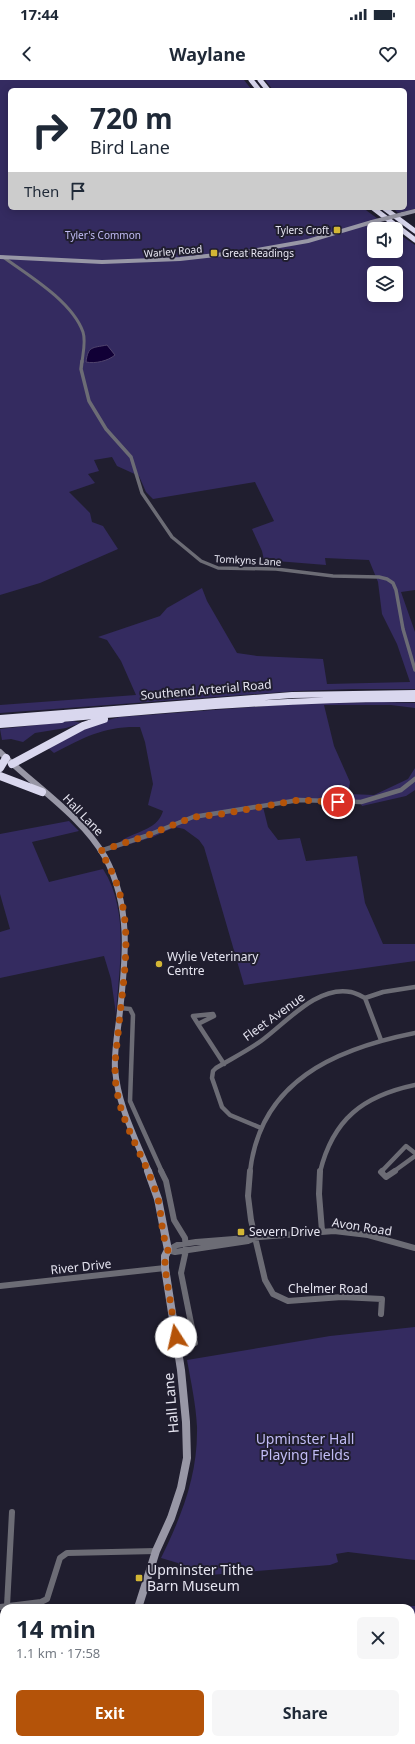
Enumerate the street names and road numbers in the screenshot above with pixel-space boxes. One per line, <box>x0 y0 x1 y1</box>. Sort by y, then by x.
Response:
street label: Warley Road <box>143 241 203 261</box>
street label: Tomkyns Lane <box>214 551 282 569</box>
street label: Southend Arterial Road <box>140 675 272 704</box>
street label: Hall Lane <box>59 790 108 839</box>
street label: Fleet Avenue <box>239 988 308 1045</box>
street label: Avon Road <box>331 1213 393 1240</box>
street label: River Drive <box>50 1255 112 1278</box>
street label: Chelmer Road <box>288 1280 368 1297</box>
street label: Hall Lane <box>158 1372 183 1434</box>

